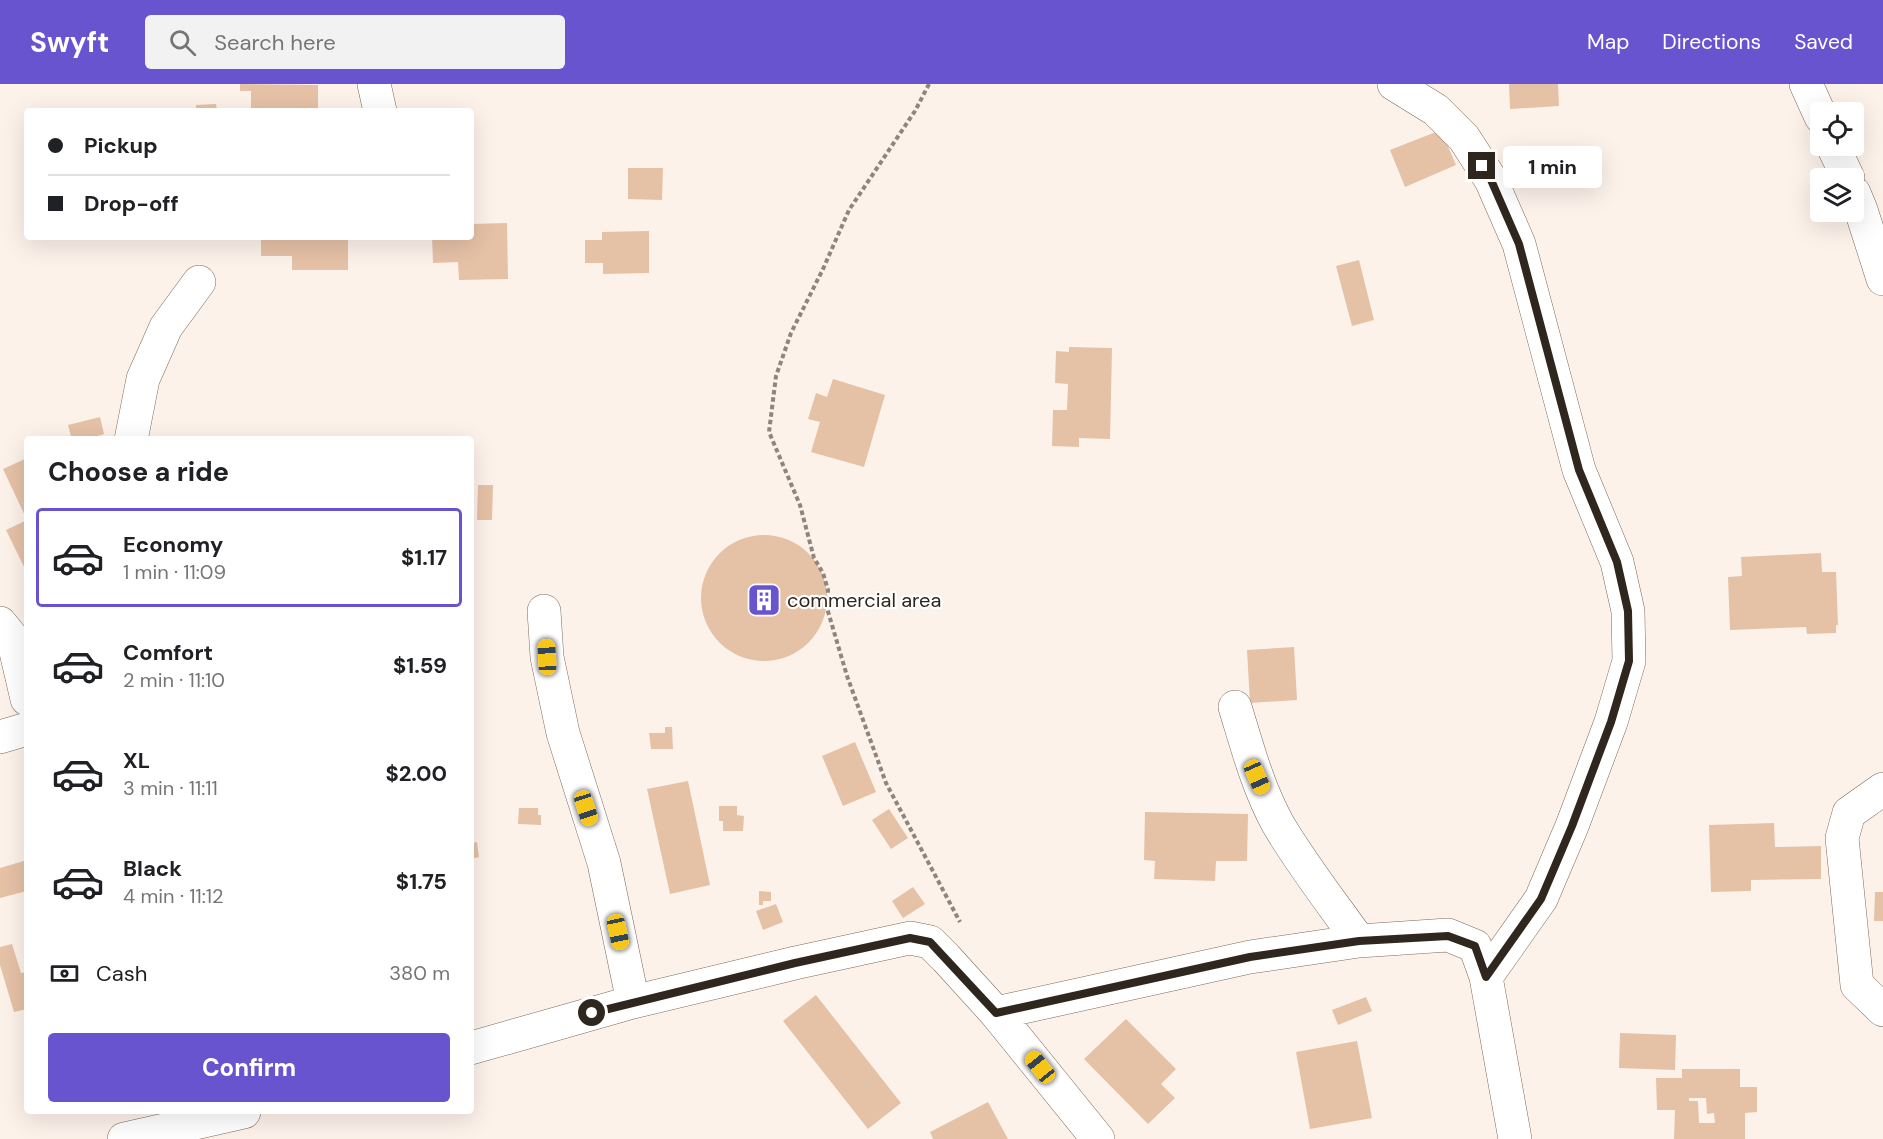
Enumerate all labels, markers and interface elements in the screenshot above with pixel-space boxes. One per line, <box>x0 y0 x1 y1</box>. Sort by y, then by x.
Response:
search box <box>145 15 565 69</box>
text: Swyft <box>30 24 109 61</box>
icon: search <box>166 26 199 59</box>
text: Search here <box>214 28 336 57</box>
text: Map <box>1587 28 1629 56</box>
text: Directions <box>1662 28 1761 56</box>
text: Saved <box>1794 28 1853 56</box>
map controls <box>1810 102 1864 222</box>
button: locate <box>1810 102 1864 156</box>
text: Pickup <box>84 131 158 160</box>
callout: 1 min <box>1503 145 1602 187</box>
route end <box>1468 152 1495 179</box>
text: 1 min <box>1528 154 1577 180</box>
button: layers <box>1810 168 1864 222</box>
text: Drop-off <box>84 189 179 218</box>
text: Choose a ride <box>48 454 229 489</box>
text: Economy <box>123 530 223 559</box>
icon: car <box>51 531 105 585</box>
text: $1.17 <box>401 543 447 572</box>
text: 1 min · 11:09 <box>123 559 226 585</box>
building icon: commercial area <box>746 582 782 618</box>
place label: commercial area <box>787 587 941 613</box>
text: Comfort <box>123 638 213 667</box>
icon: car <box>51 639 105 693</box>
car <box>537 639 557 675</box>
text: $1.59 <box>393 651 447 680</box>
text: 2 min · 11:10 <box>123 667 225 693</box>
text: XL <box>123 746 150 775</box>
icon: car <box>51 747 105 801</box>
car <box>1241 757 1273 797</box>
text: $2.00 <box>385 759 447 788</box>
text: 3 min · 11:11 <box>123 775 218 801</box>
car <box>572 788 600 828</box>
text: Black <box>123 854 182 883</box>
icon: car <box>51 855 105 909</box>
text: $1.75 <box>396 867 447 896</box>
text: 4 min · 11:12 <box>123 883 223 909</box>
car <box>605 913 631 951</box>
icon: cash <box>48 957 81 990</box>
text: Cash <box>96 959 147 988</box>
text: 380 m <box>389 960 450 986</box>
route start <box>578 999 605 1026</box>
button: Confirm <box>48 1033 450 1102</box>
car <box>1022 1047 1058 1087</box>

